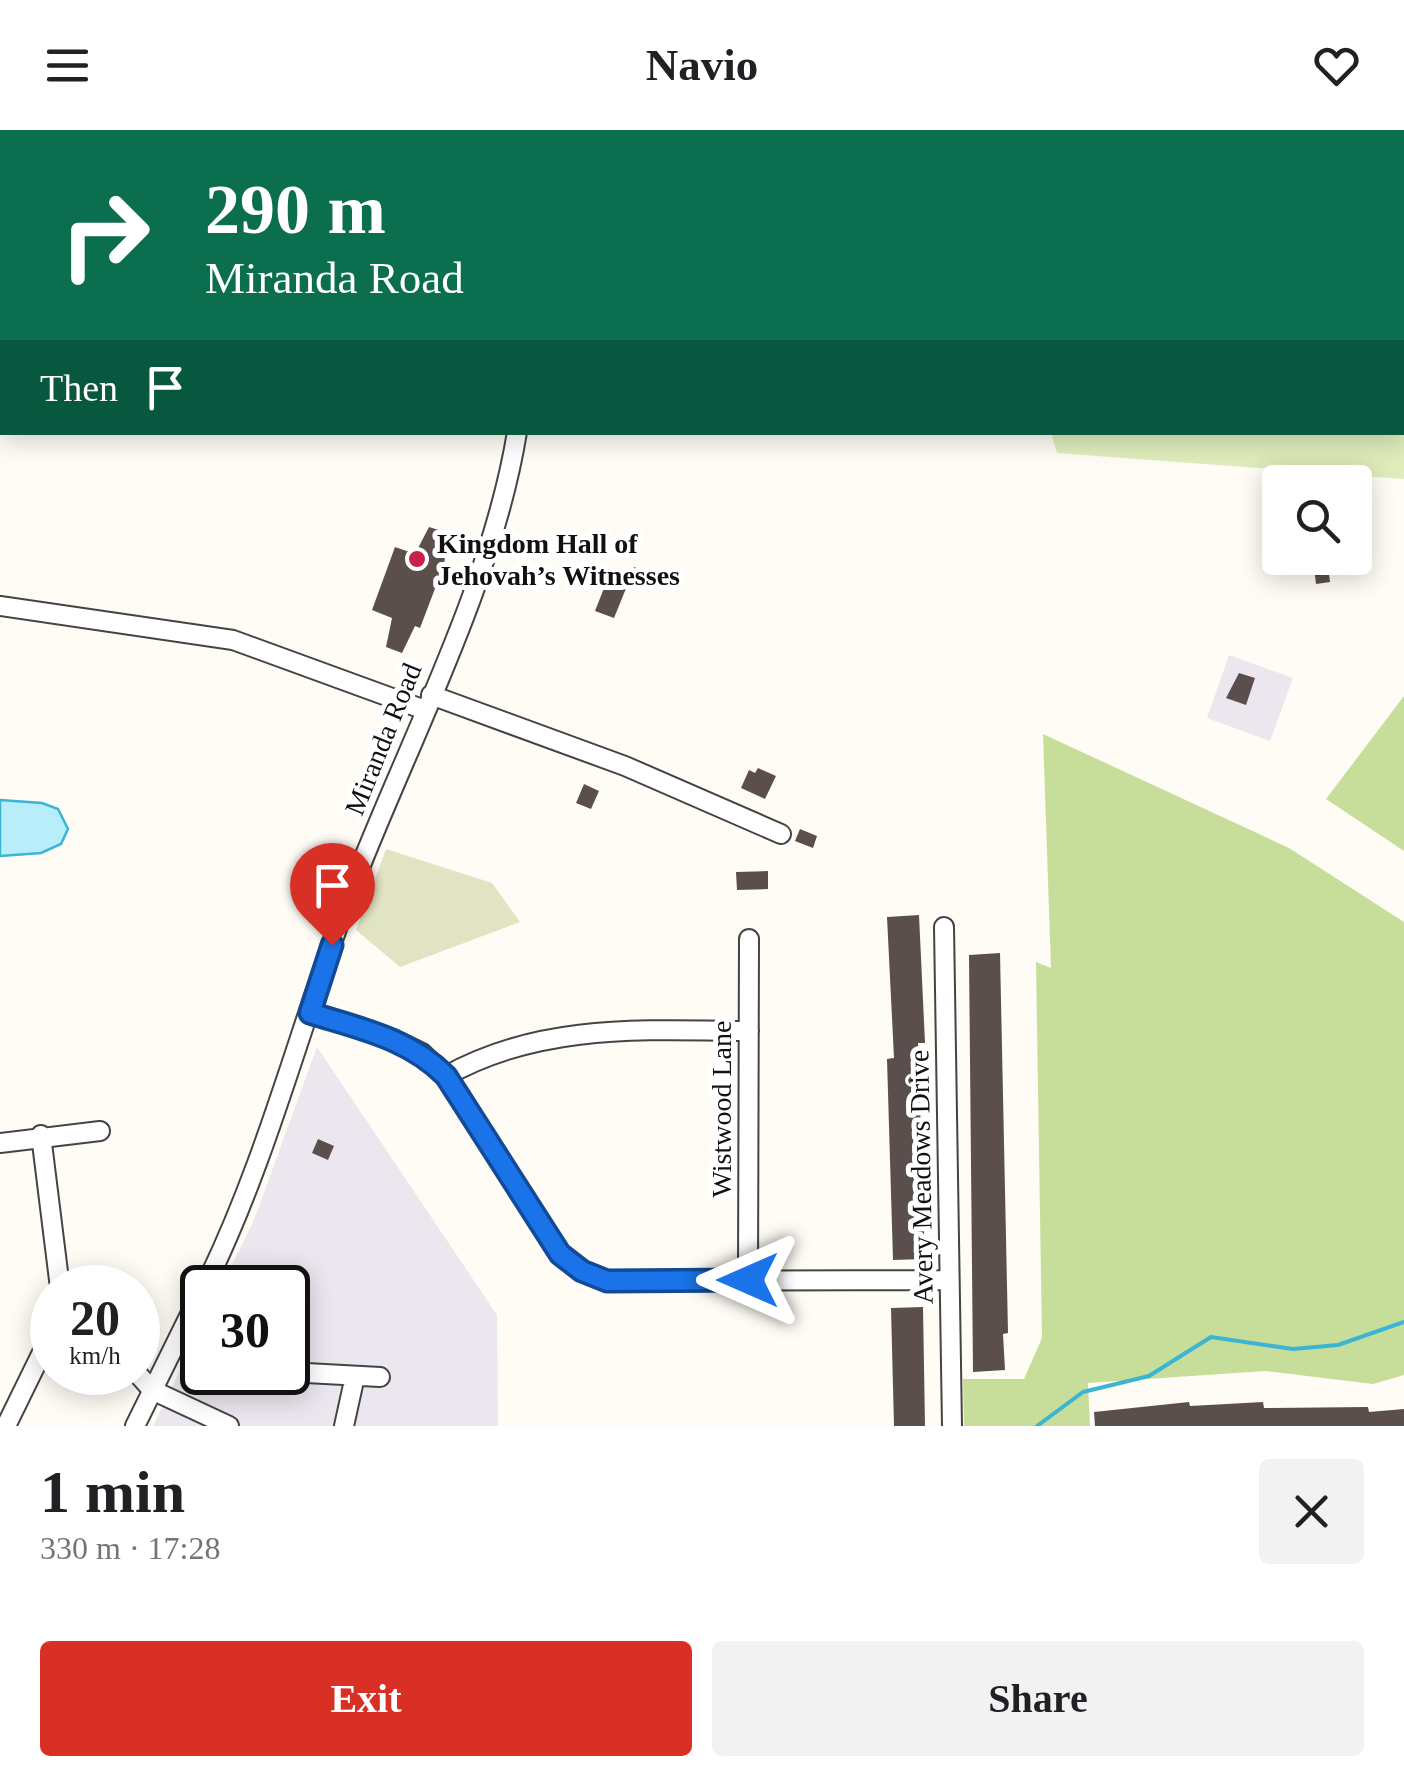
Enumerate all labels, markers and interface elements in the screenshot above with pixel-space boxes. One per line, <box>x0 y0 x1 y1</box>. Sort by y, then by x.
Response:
icon: menu <box>40 38 95 93</box>
icon: heart <box>1309 38 1364 93</box>
text: Navio <box>646 40 758 90</box>
icon: right <box>40 170 170 300</box>
text: 290 m <box>205 171 386 248</box>
text: Miranda Road <box>205 253 464 303</box>
icon: arrive <box>138 360 193 415</box>
text: Then <box>40 367 118 409</box>
map controls <box>1262 465 1372 575</box>
button: search <box>1262 465 1372 575</box>
place label: Kingdom Hall of Jehovah’s Witnesses <box>437 528 680 591</box>
marker: Kingdom Hall of Jehovah’s Witnesses <box>406 548 428 570</box>
street label: Miranda Road <box>338 659 428 819</box>
pin <box>290 843 375 946</box>
icon: arrive <box>305 858 360 913</box>
street label: Wistwood Lane <box>706 1021 737 1197</box>
street label: Avery Meadows Drive <box>903 1049 939 1305</box>
position arrow <box>696 1228 800 1332</box>
speed limit sign: 30 <box>180 1265 310 1395</box>
text: 20 <box>70 1290 120 1346</box>
text: km/h <box>69 1342 121 1369</box>
text: 1 min <box>40 1459 185 1525</box>
button: close <box>1259 1459 1364 1564</box>
text: 330 m · 17:28 <box>40 1530 220 1566</box>
button: Exit <box>40 1641 692 1756</box>
button: Share <box>712 1641 1364 1756</box>

